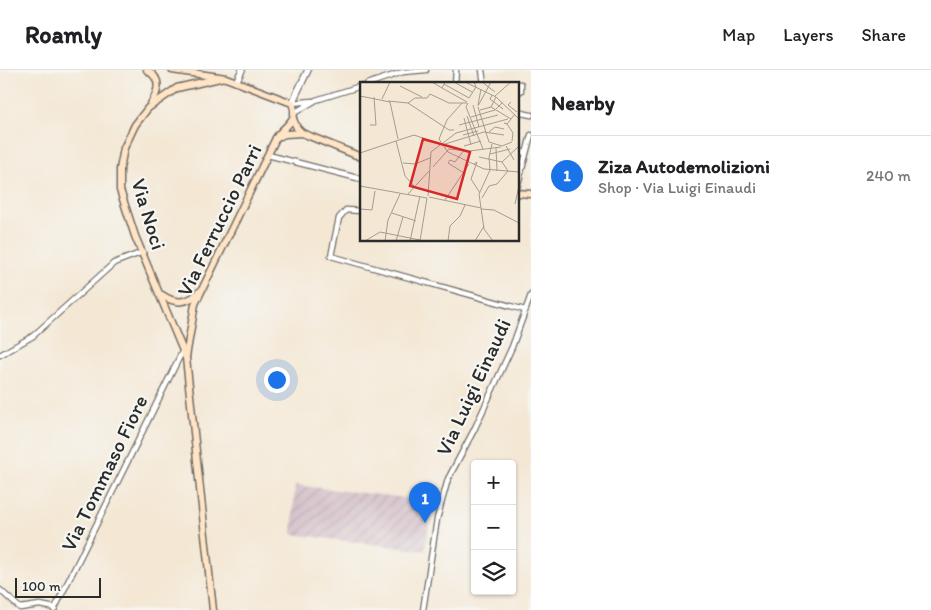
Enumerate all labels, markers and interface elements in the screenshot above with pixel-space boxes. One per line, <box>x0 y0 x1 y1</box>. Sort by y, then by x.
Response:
text: Roamly <box>25 20 102 49</box>
text: Map <box>722 24 755 46</box>
text: Layers <box>783 24 833 46</box>
text: Share <box>861 24 906 46</box>
inset map <box>360 82 518 241</box>
text: Nearby <box>551 90 615 115</box>
street label: Via Ferruccio Parri <box>171 140 267 300</box>
text: Ziza Autodemolizioni <box>598 155 770 178</box>
text: 1 <box>563 166 571 185</box>
text: 240 m <box>866 166 911 185</box>
street label: Via Noci <box>126 175 172 253</box>
text: Shop · Via Luigi Einaudi <box>598 178 756 197</box>
street label: Via Luigi Einaudi <box>430 314 516 460</box>
your location <box>264 367 290 393</box>
street label: Via Tommaso Fiore <box>55 391 153 555</box>
map controls <box>471 460 516 595</box>
button: + <box>471 460 516 505</box>
pin: 1 <box>409 482 441 523</box>
button: − <box>471 505 516 550</box>
button: layers <box>471 550 516 595</box>
scale bar <box>15 575 101 598</box>
text: 100 m <box>22 578 61 595</box>

